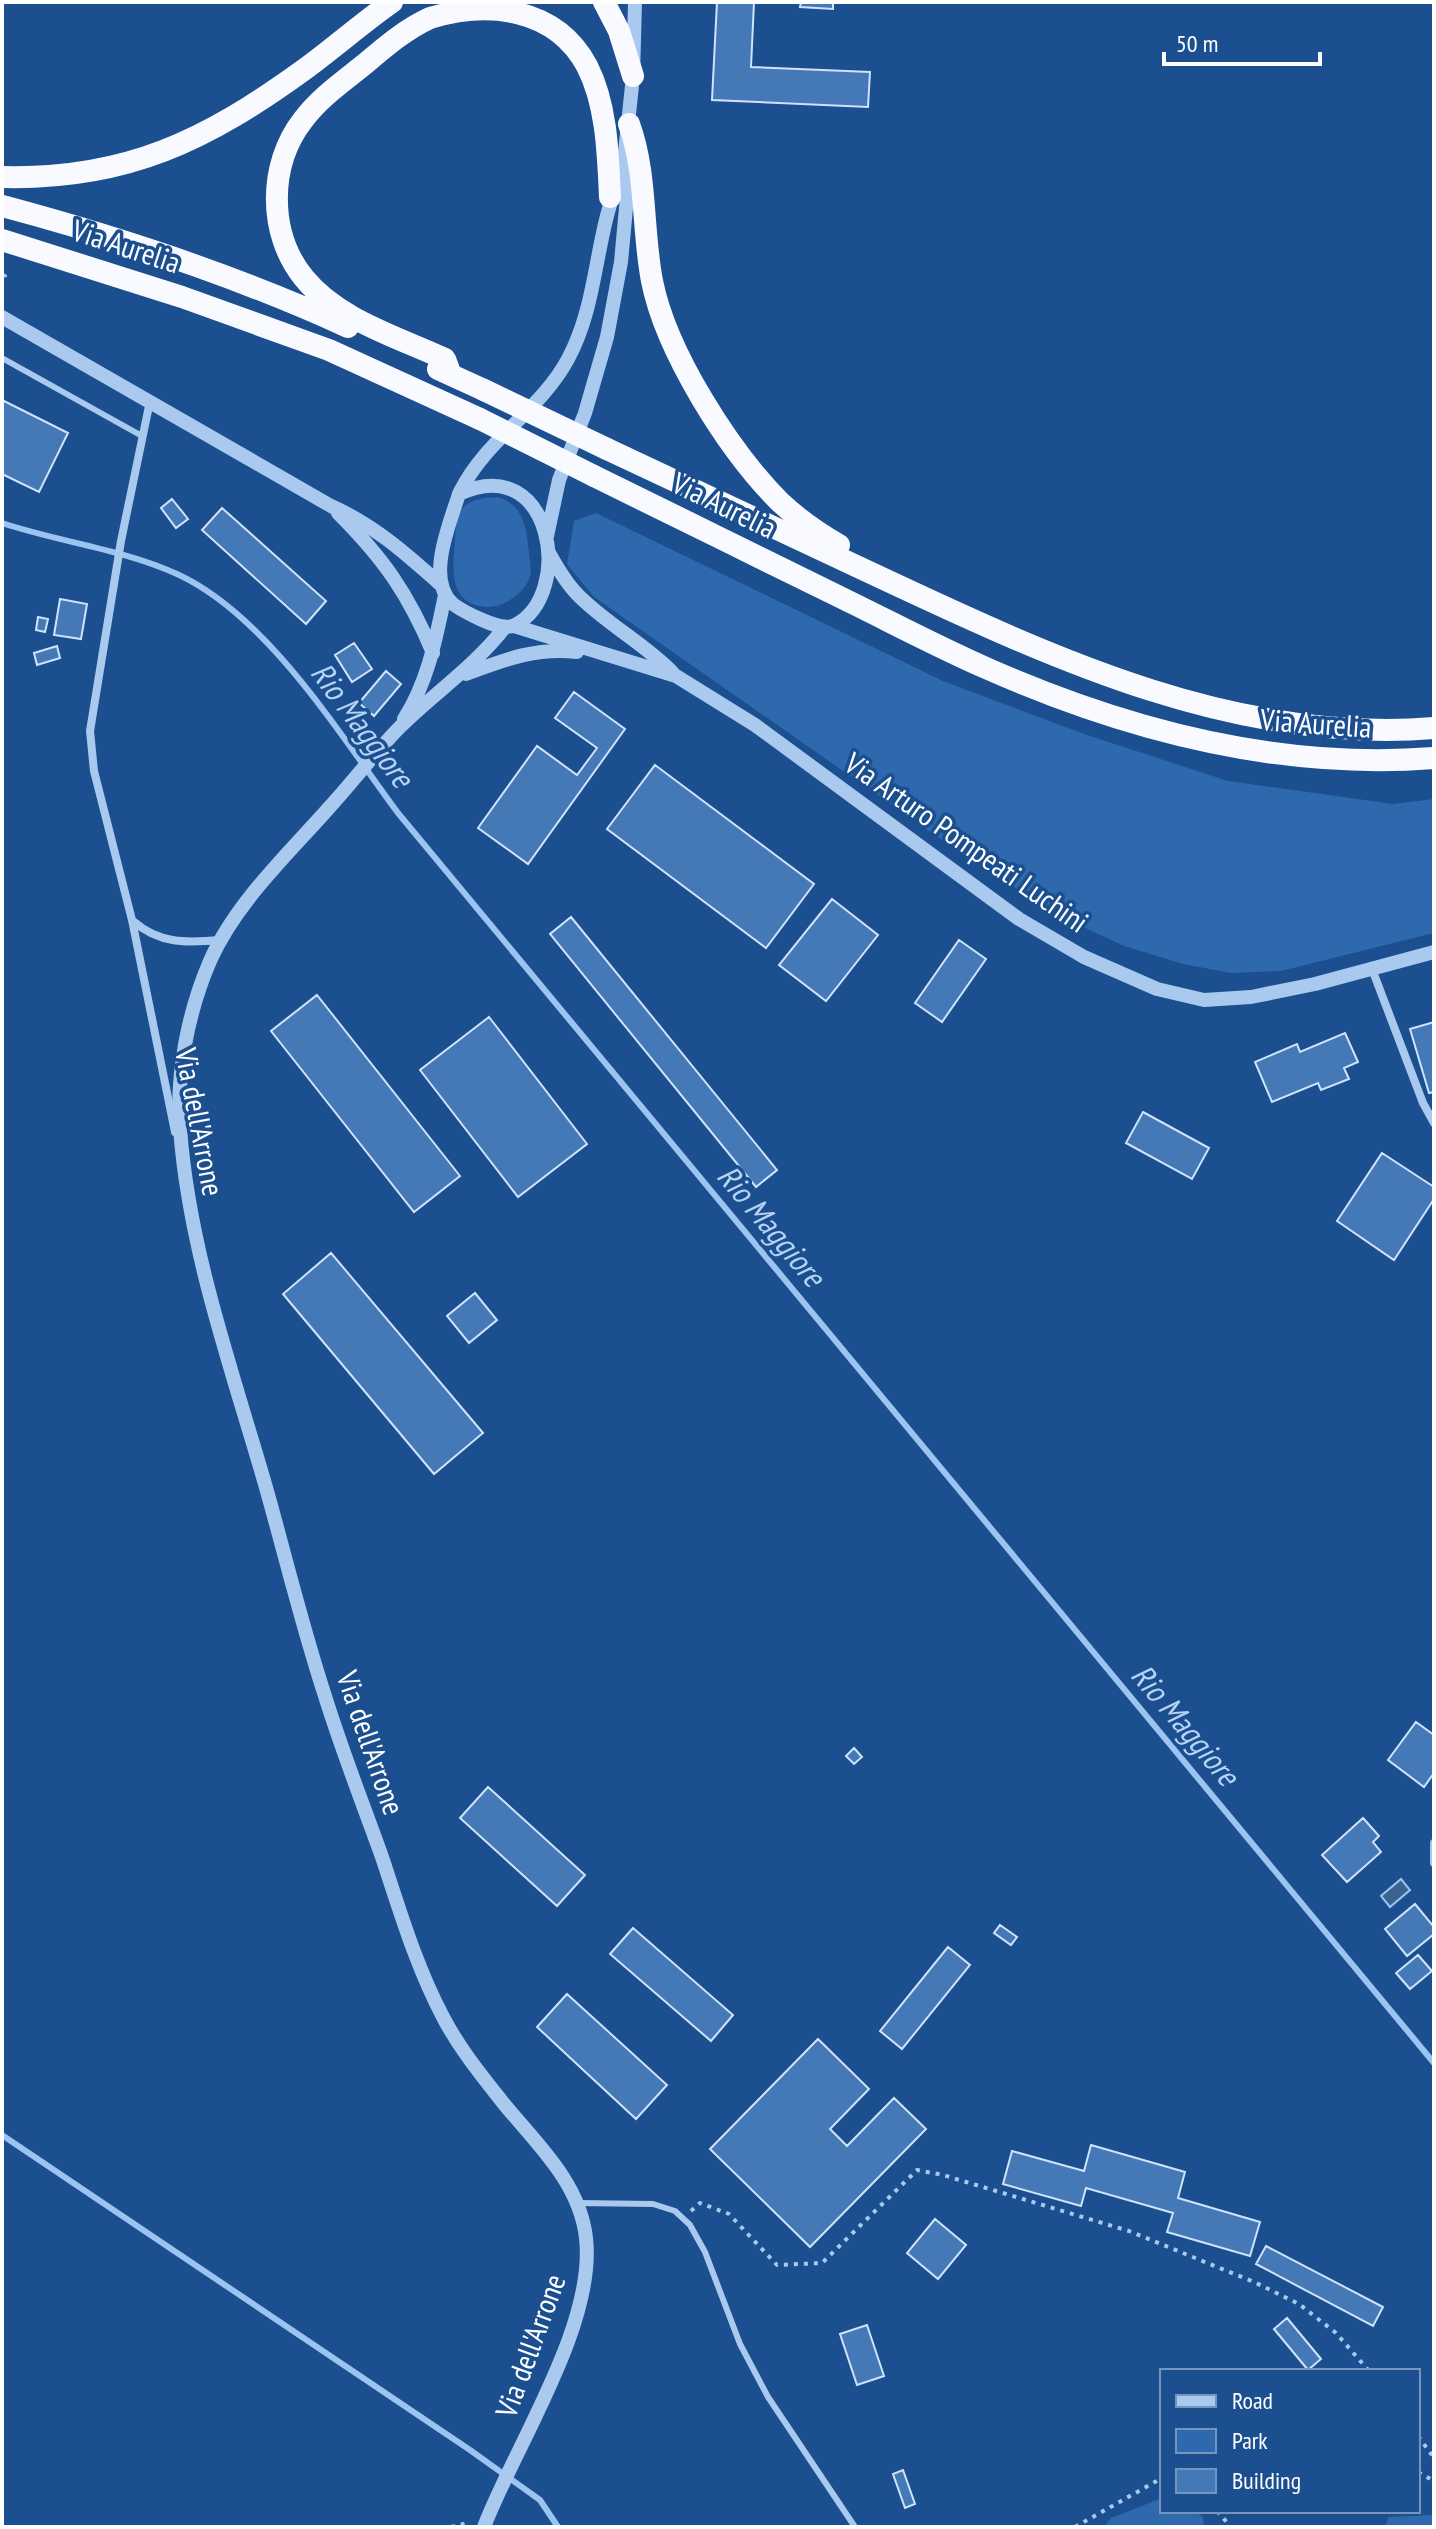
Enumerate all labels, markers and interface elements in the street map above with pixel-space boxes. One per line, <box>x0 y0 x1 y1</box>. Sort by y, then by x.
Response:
scale bar <box>1164 16 1320 66</box>
text: 50 m <box>1176 28 1218 59</box>
street label: Via Aurelia <box>67 210 185 281</box>
street label: Via Aurelia <box>665 462 783 547</box>
water label: Rio Maggiore <box>302 653 425 797</box>
street label: Via Aurelia <box>1258 699 1373 746</box>
street label: Via Arturo Pompeati Luchini <box>837 742 1096 941</box>
street label: Via dell'Arrone <box>167 1044 234 1199</box>
water label: Rio Maggiore <box>709 1156 836 1296</box>
water label: Rio Maggiore <box>1123 1655 1250 1795</box>
street label: Via dell'Arrone <box>328 1664 414 1820</box>
street label: Via dell'Arrone <box>485 2268 574 2423</box>
legend <box>1160 2369 1420 2513</box>
text: Road <box>1232 2385 1273 2416</box>
text: Park <box>1232 2425 1268 2456</box>
text: Building <box>1232 2465 1301 2496</box>

